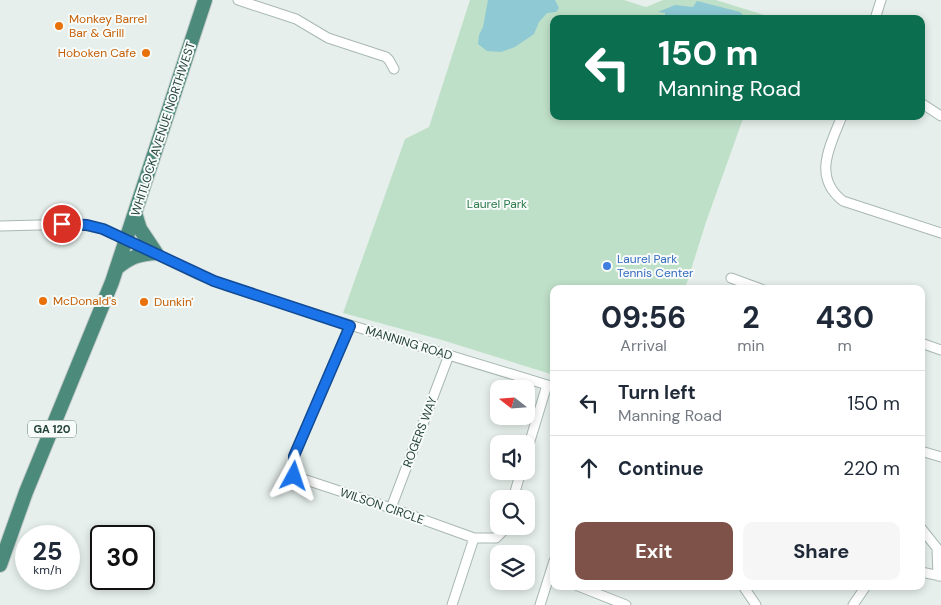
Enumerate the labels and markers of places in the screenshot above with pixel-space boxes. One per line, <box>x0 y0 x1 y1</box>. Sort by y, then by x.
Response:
place label: Monkey Barrel Bar & Grill <box>69 11 147 41</box>
marker: Monkey Barrel Bar & Grill <box>53 20 65 32</box>
place label: Hoboken Cafe <box>58 45 136 61</box>
marker: Hoboken Cafe <box>140 47 152 59</box>
pin <box>41 203 83 245</box>
place label: Laurel Park Tennis Center <box>617 251 694 281</box>
marker: Laurel Park Tennis Center <box>601 260 613 272</box>
place label: McDonald's <box>53 293 117 309</box>
place label: Dunkin' <box>154 294 193 310</box>
marker: McDonald's <box>37 295 49 307</box>
marker: Dunkin' <box>138 296 150 308</box>

